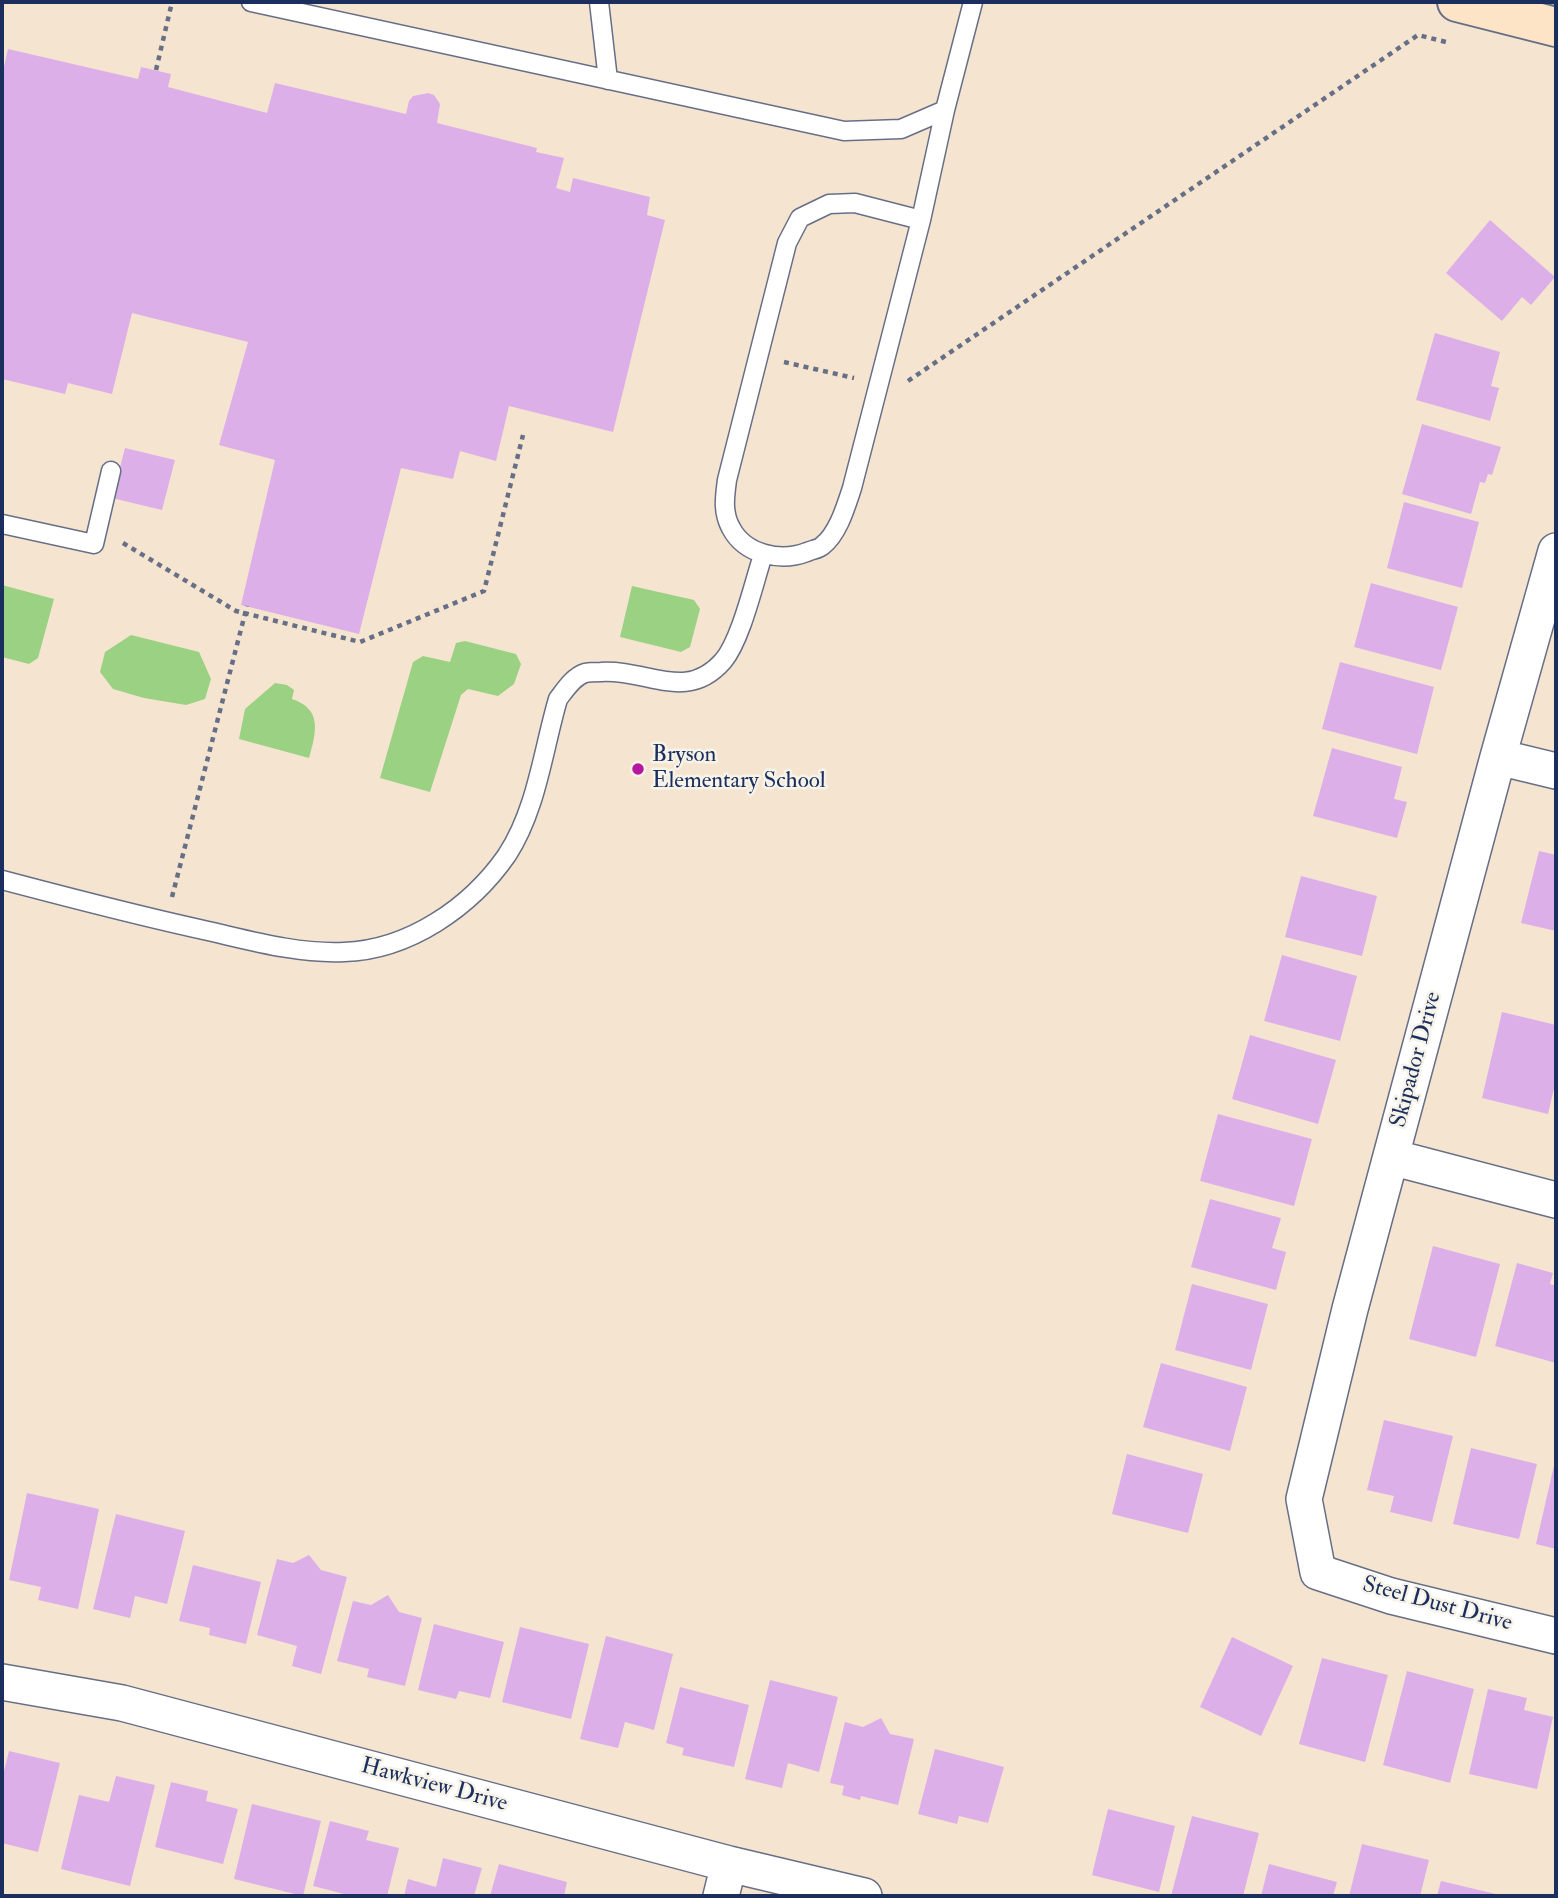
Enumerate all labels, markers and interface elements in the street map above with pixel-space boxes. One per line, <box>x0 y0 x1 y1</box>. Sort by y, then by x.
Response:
place label: Bryson Elementary School <box>652 742 826 796</box>
marker: Bryson Elementary School <box>630 761 646 777</box>
street label: Skipador Drive <box>1386 989 1448 1131</box>
street label: Steel Dust Drive <box>1359 1572 1515 1638</box>
street label: Hawkview Drive <box>358 1753 510 1819</box>

